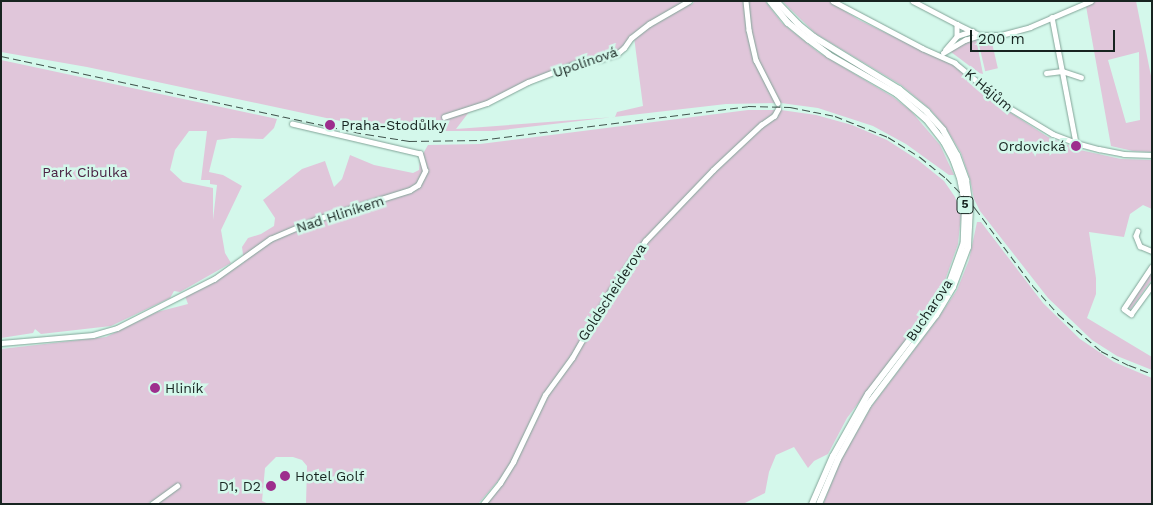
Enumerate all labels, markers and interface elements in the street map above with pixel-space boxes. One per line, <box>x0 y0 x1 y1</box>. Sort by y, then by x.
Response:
scale bar <box>973 20 1118 52</box>
text: 200 m <box>978 30 1025 48</box>
street label: Upolínová <box>551 43 619 81</box>
street label: K Hájům <box>961 65 1017 115</box>
place label: Praha-Stodůlky <box>341 117 446 133</box>
marker: Praha-Stodůlky <box>323 118 337 132</box>
place label: Ordovická <box>998 138 1066 154</box>
marker: Ordovická <box>1070 140 1082 152</box>
park label: Park Cibulka <box>42 164 128 180</box>
street label: Nad Hliníkem <box>294 192 386 236</box>
road number: 5 <box>956 196 974 214</box>
street label: Goldscheiderova <box>574 240 650 344</box>
street label: Bucharova <box>902 276 956 344</box>
place label: Hliník <box>165 380 204 396</box>
marker: Hliník <box>149 382 161 394</box>
place label: Hotel Golf <box>295 468 365 484</box>
marker: Hotel Golf <box>279 470 291 482</box>
place label: D1, D2 <box>219 478 261 494</box>
marker: D1, D2 <box>265 480 277 492</box>

